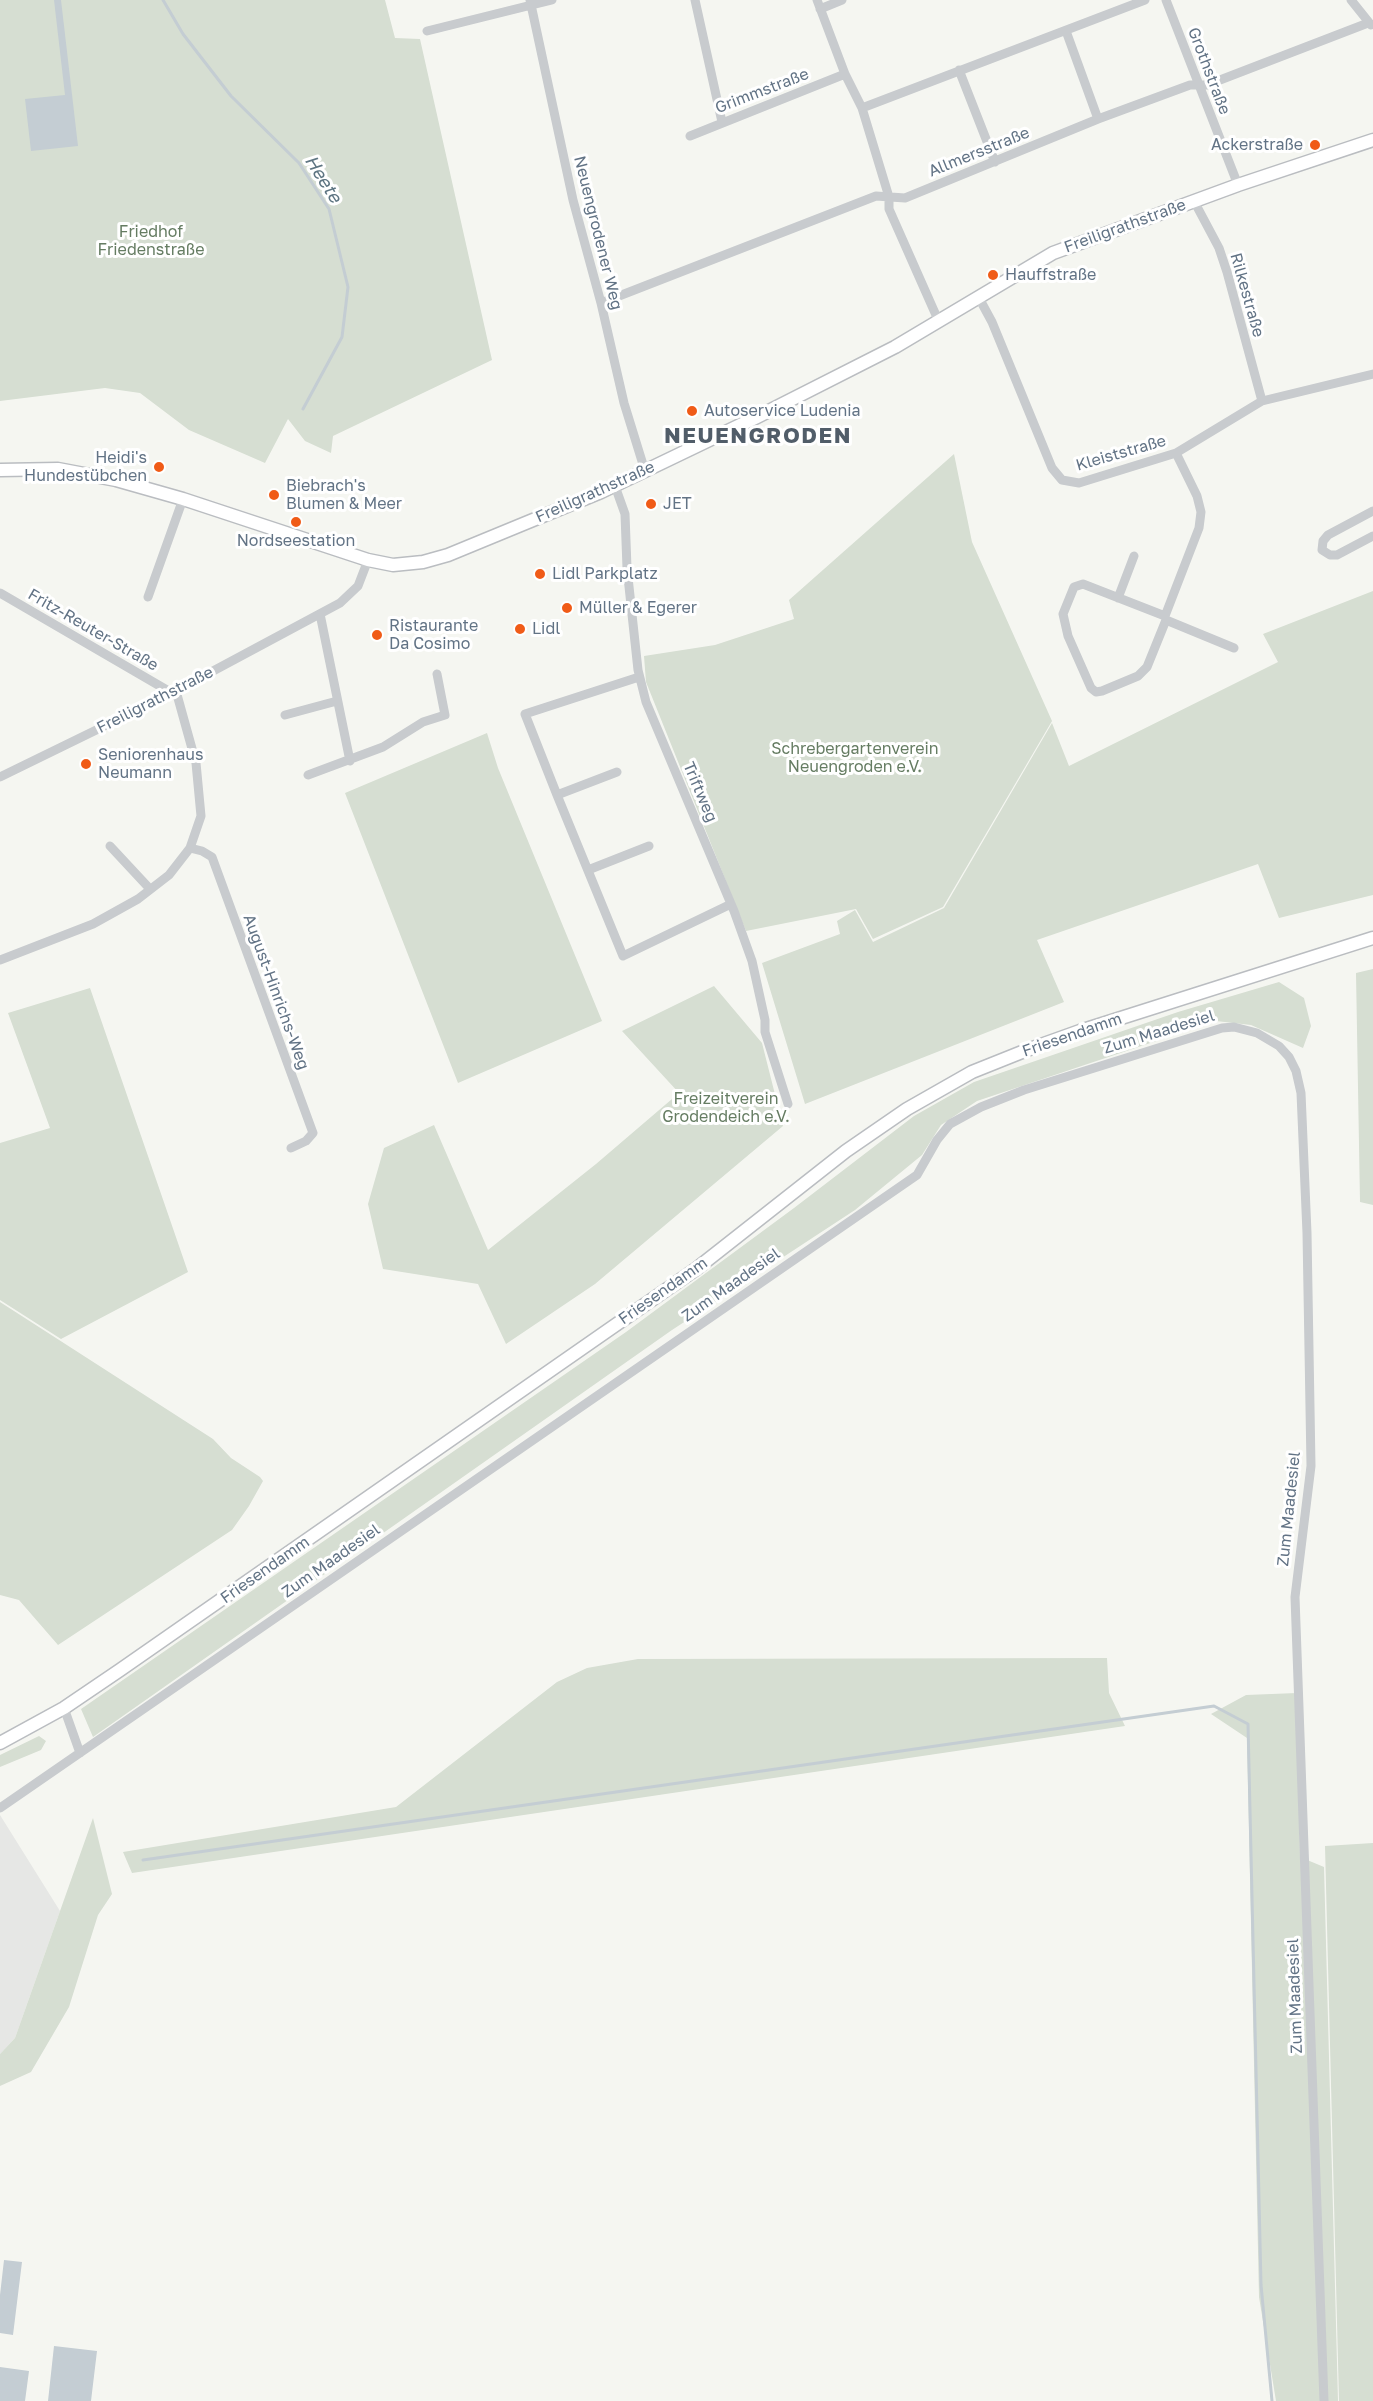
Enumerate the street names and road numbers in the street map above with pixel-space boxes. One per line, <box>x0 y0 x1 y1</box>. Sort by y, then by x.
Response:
street label: Grothstraße <box>1184 25 1234 117</box>
street label: Grimmstraße <box>712 64 812 118</box>
street label: Allmersstraße <box>926 123 1032 181</box>
street label: Neuengrodener Weg <box>570 154 626 312</box>
street label: Freiligrathstraße <box>1061 195 1189 257</box>
street label: Rilkestraße <box>1226 251 1268 339</box>
street label: Kleiststraße <box>1074 431 1168 475</box>
street label: Freiligrathstraße <box>533 457 657 527</box>
street label: Fritz-Reuter-Straße <box>24 585 162 675</box>
street label: Freiligrathstraße <box>94 662 216 738</box>
street label: Triftweg <box>679 759 721 825</box>
street label: August-Hinrichs-Weg <box>239 912 313 1072</box>
street label: Zum Maadesiel <box>1101 1006 1217 1058</box>
street label: Friesendamm <box>1020 1009 1124 1061</box>
street label: Zum Maadesiel <box>678 1244 784 1326</box>
street label: Friesendamm <box>615 1253 711 1329</box>
street label: Zum Maadesiel <box>1273 1451 1305 1567</box>
street label: Zum Maadesiel <box>278 1520 384 1602</box>
street label: Friesendamm <box>217 1532 313 1608</box>
street label: Zum Maadesiel <box>1283 1938 1307 2054</box>

